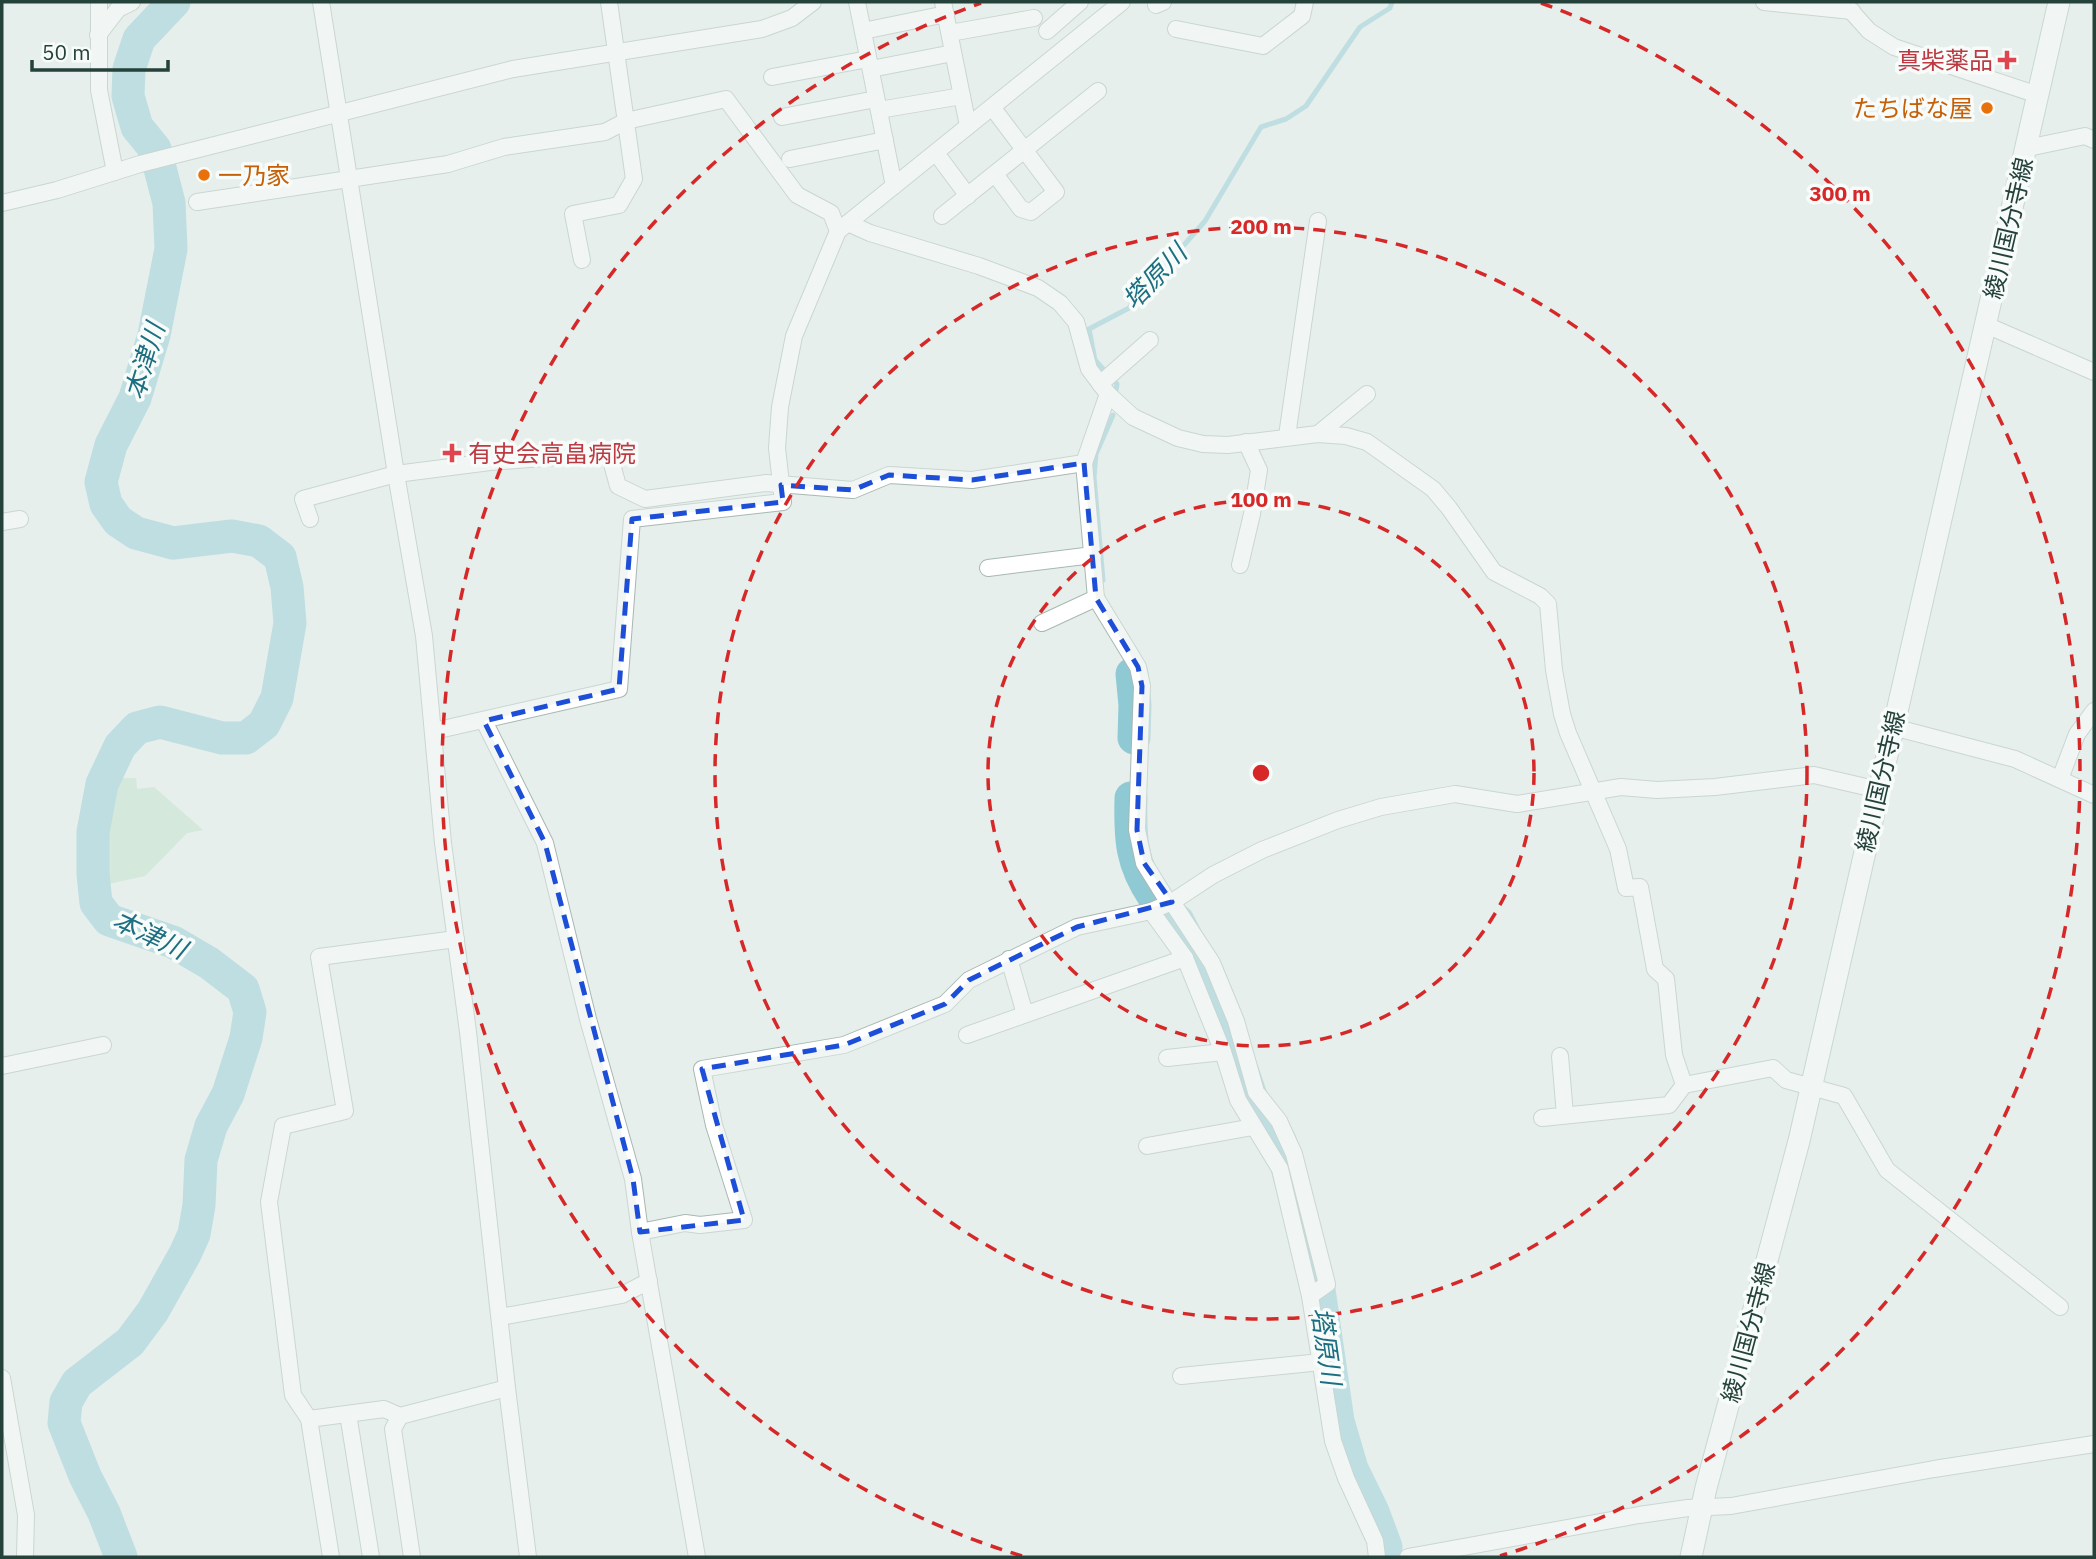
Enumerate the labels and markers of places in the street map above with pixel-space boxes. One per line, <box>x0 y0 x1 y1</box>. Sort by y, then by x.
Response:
place label: 真柴薬品 <box>1897 44 1993 76</box>
marker: 真柴薬品 <box>1999 52 2015 68</box>
place label: たちばな屋 <box>1853 92 1973 124</box>
marker: たちばな屋 <box>1979 100 1995 116</box>
place label: 一乃家 <box>218 159 290 191</box>
marker: 一乃家 <box>196 167 212 183</box>
place label: 有史会高畠病院 <box>468 437 636 469</box>
marker: 有史会高畠病院 <box>442 443 462 463</box>
centre of rings <box>1249 761 1273 785</box>

